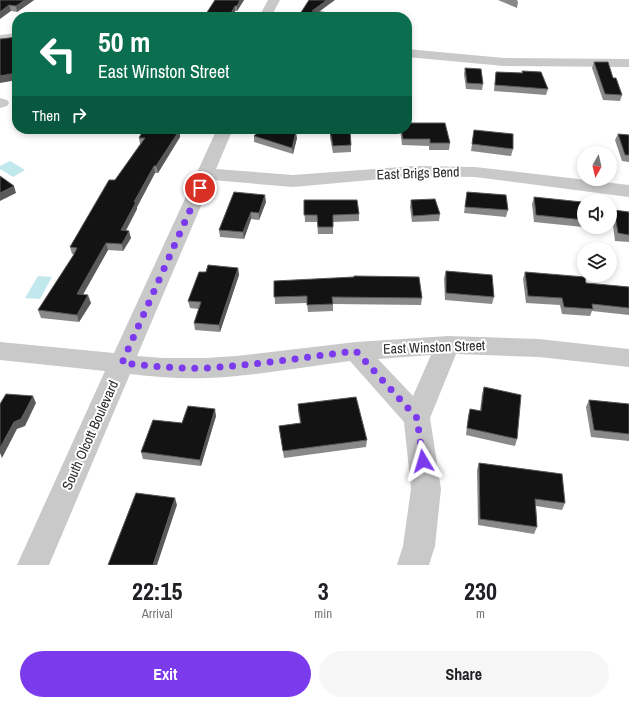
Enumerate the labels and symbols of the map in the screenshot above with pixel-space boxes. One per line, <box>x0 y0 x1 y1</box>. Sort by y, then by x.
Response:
north arrow <box>577 146 617 186</box>
street label: East Brigs Bend <box>376 163 460 183</box>
pin <box>183 171 217 205</box>
street label: East Winston Street <box>383 336 485 358</box>
street label: South Olcott Boulevard <box>58 377 122 493</box>
position arrow <box>402 440 444 482</box>

